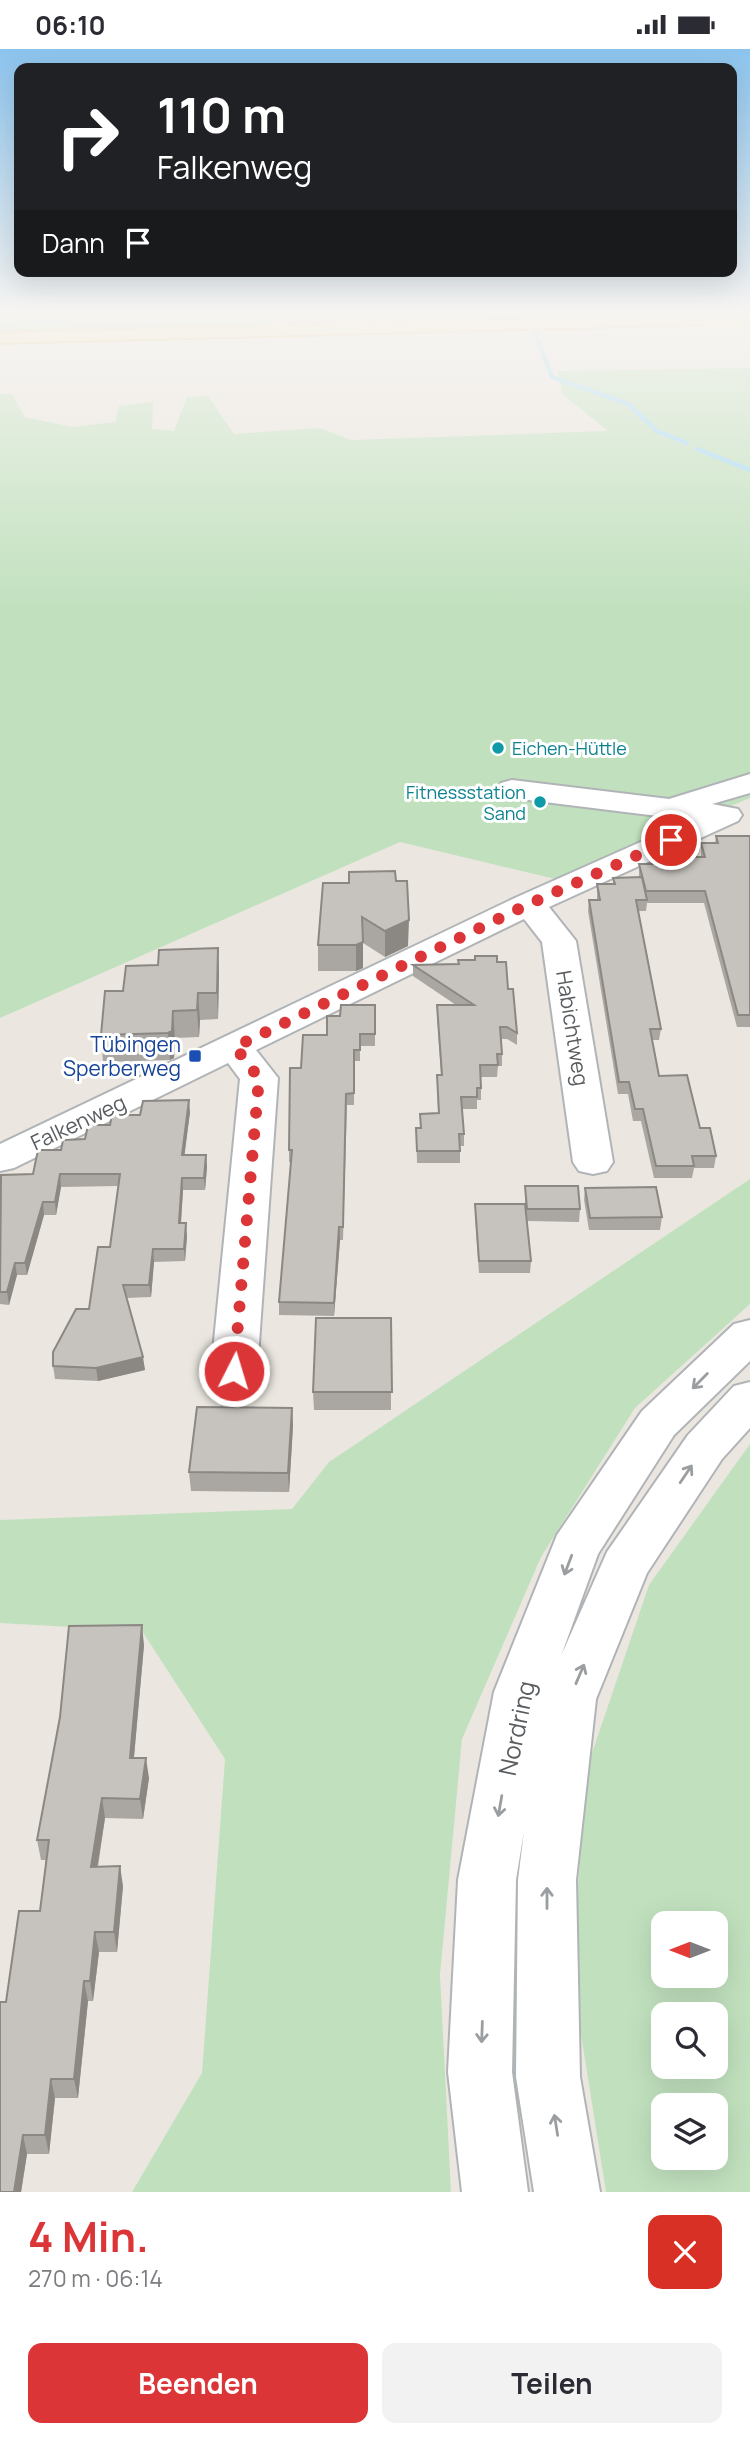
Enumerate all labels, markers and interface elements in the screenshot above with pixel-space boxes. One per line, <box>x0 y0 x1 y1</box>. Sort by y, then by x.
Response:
text: 06:10 <box>35 7 106 43</box>
text: 110 m <box>157 81 286 148</box>
icon: right <box>42 91 133 182</box>
text: Falkenweg <box>157 145 312 189</box>
icon: arrive <box>119 224 157 262</box>
text: Dann <box>42 225 105 261</box>
place label: Eichen-Hüttle <box>512 736 627 760</box>
marker: Eichen-Hüttle <box>490 740 506 756</box>
place label: Fitnessstation Sand <box>406 780 526 825</box>
marker: Fitnessstation Sand <box>532 794 548 810</box>
pin <box>641 810 701 870</box>
icon: arrive <box>652 821 690 859</box>
street label: Habichtweg <box>550 968 596 1088</box>
place label: Tübingen Sperberweg <box>63 1030 181 1082</box>
marker: Tübingen Sperberweg <box>187 1048 203 1064</box>
street label: Falkenweg <box>26 1088 130 1156</box>
position arrow <box>197 1334 271 1408</box>
one-way arrow <box>692 1372 709 1389</box>
one-way arrow <box>679 1465 694 1484</box>
one-way arrow <box>561 1553 574 1575</box>
one-way arrow <box>574 1664 587 1685</box>
street label: Nordring <box>490 1678 542 1778</box>
one-way arrow <box>493 1794 506 1817</box>
one-way arrow <box>540 1887 554 1910</box>
north arrow <box>651 1911 728 1988</box>
map controls <box>651 1911 728 2170</box>
button: search <box>651 2002 728 2079</box>
one-way arrow <box>475 2021 488 2044</box>
button: layers <box>651 2093 728 2170</box>
one-way arrow <box>549 2114 562 2137</box>
text: 4 Min. <box>28 2207 149 2265</box>
button: close <box>648 2215 722 2289</box>
text: 270 m · 06:14 <box>28 2262 163 2294</box>
button: Beenden <box>28 2343 368 2423</box>
button: Teilen <box>382 2343 722 2423</box>

